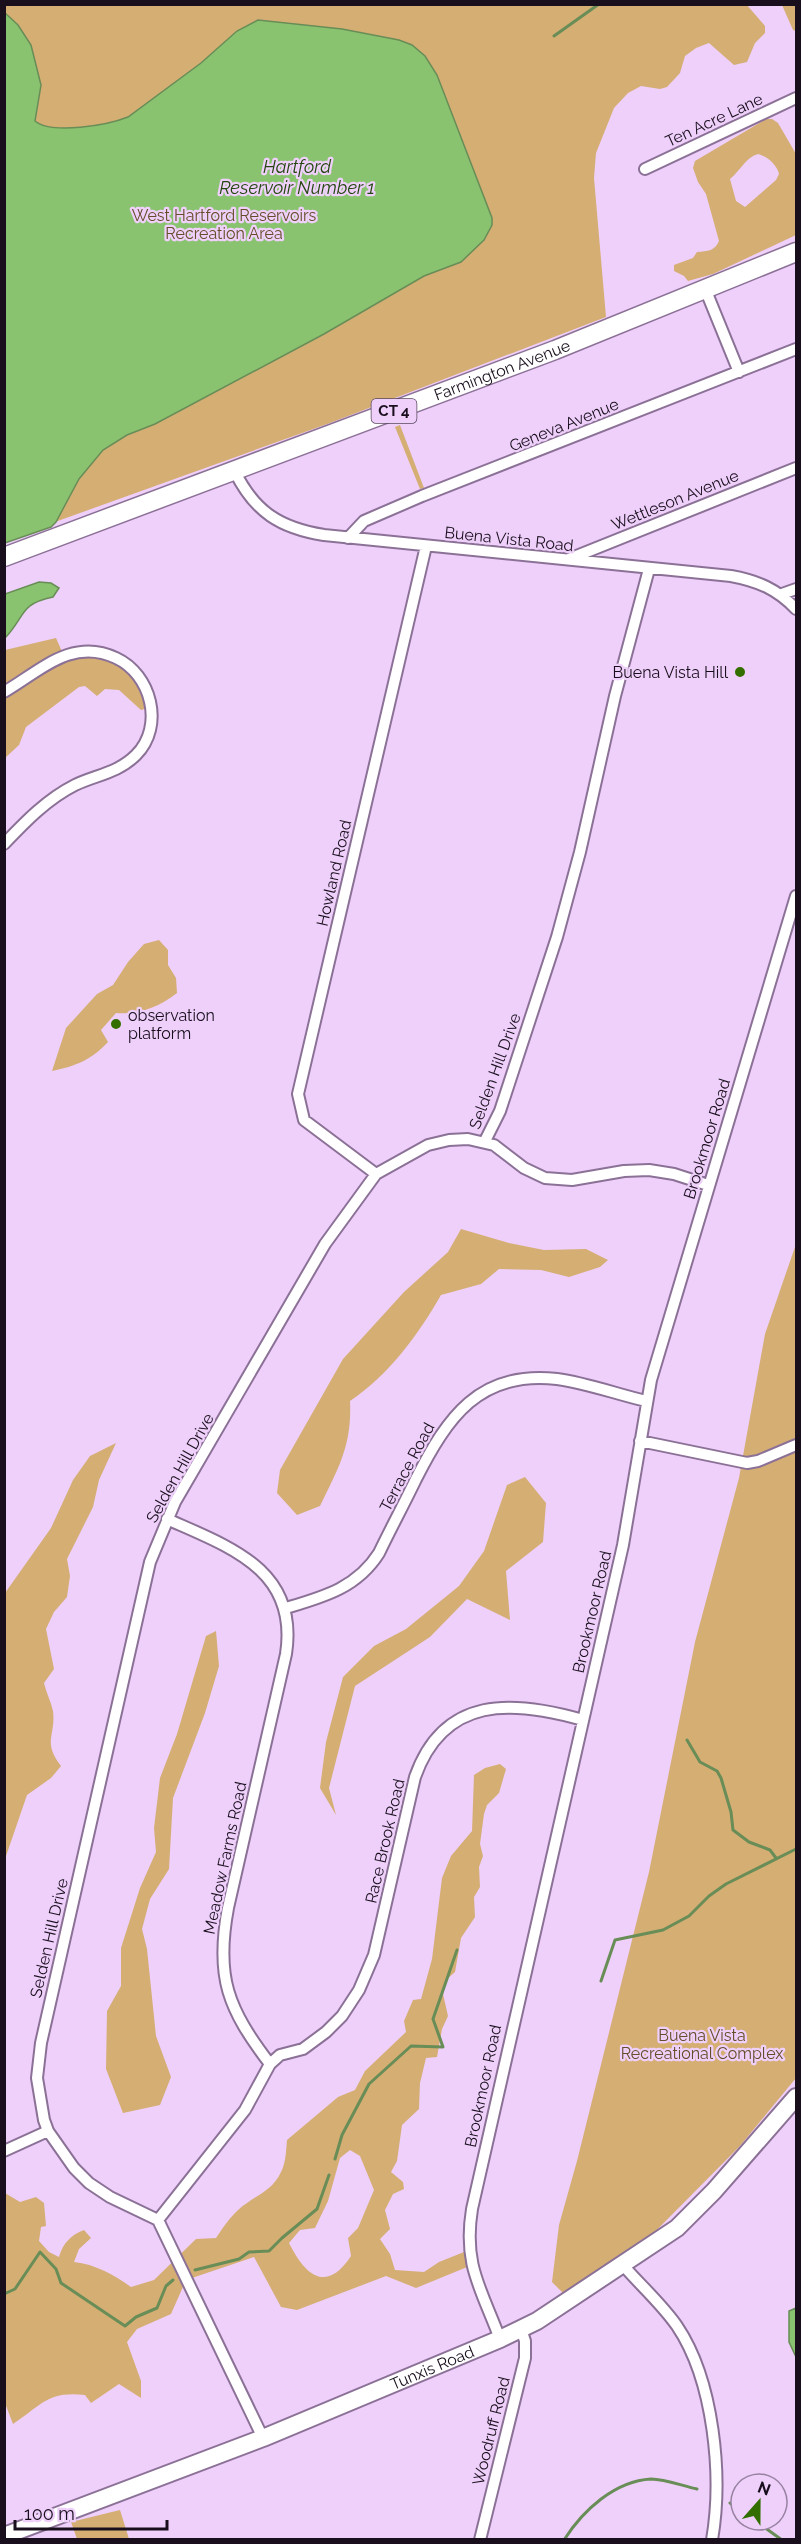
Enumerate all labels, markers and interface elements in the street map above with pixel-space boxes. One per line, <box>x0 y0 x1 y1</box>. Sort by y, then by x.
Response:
street label: Ten Acre Lane <box>662 89 766 151</box>
water label: Hartford Reservoir Number 1 <box>219 156 375 198</box>
park label: West Hartford Reservoirs Recreation Area <box>132 206 317 243</box>
street label: Farmington Avenue <box>431 335 573 404</box>
street label: Geneva Avenue <box>507 394 621 456</box>
road number: CT 4 <box>372 399 416 423</box>
street label: Wettleson Avenue <box>609 466 741 534</box>
street label: Buena Vista Road <box>443 523 575 555</box>
place label: Buena Vista Hill <box>613 663 729 682</box>
marker: Buena Vista Hill <box>733 665 747 679</box>
street label: Howland Road <box>313 818 355 928</box>
place label: observation platform <box>128 1006 215 1043</box>
street label: Selden Hill Drive <box>465 1010 525 1132</box>
marker: observation platform <box>109 1017 123 1031</box>
street label: Brookmoor Road <box>680 1076 734 1202</box>
street label: Selden Hill Drive <box>142 1410 218 1526</box>
street label: Terrace Road <box>376 1419 438 1515</box>
street label: Brookmoor Road <box>569 1549 615 1675</box>
street label: Race Brook Road <box>361 1777 409 1905</box>
street label: Meadow Farms Road <box>200 1780 250 1936</box>
street label: Selden Hill Drive <box>26 1876 72 2000</box>
street label: Brookmoor Road <box>461 2023 505 2149</box>
park label: Buena Vista Recreational Complex <box>621 2026 783 2063</box>
street label: Tunxis Road <box>387 2341 477 2393</box>
street label: Woodruff Road <box>468 2375 514 2487</box>
north arrow <box>729 2472 789 2532</box>
text: N <box>755 2477 773 2500</box>
scale bar <box>15 2493 166 2531</box>
text: 100 m <box>24 2503 75 2524</box>

